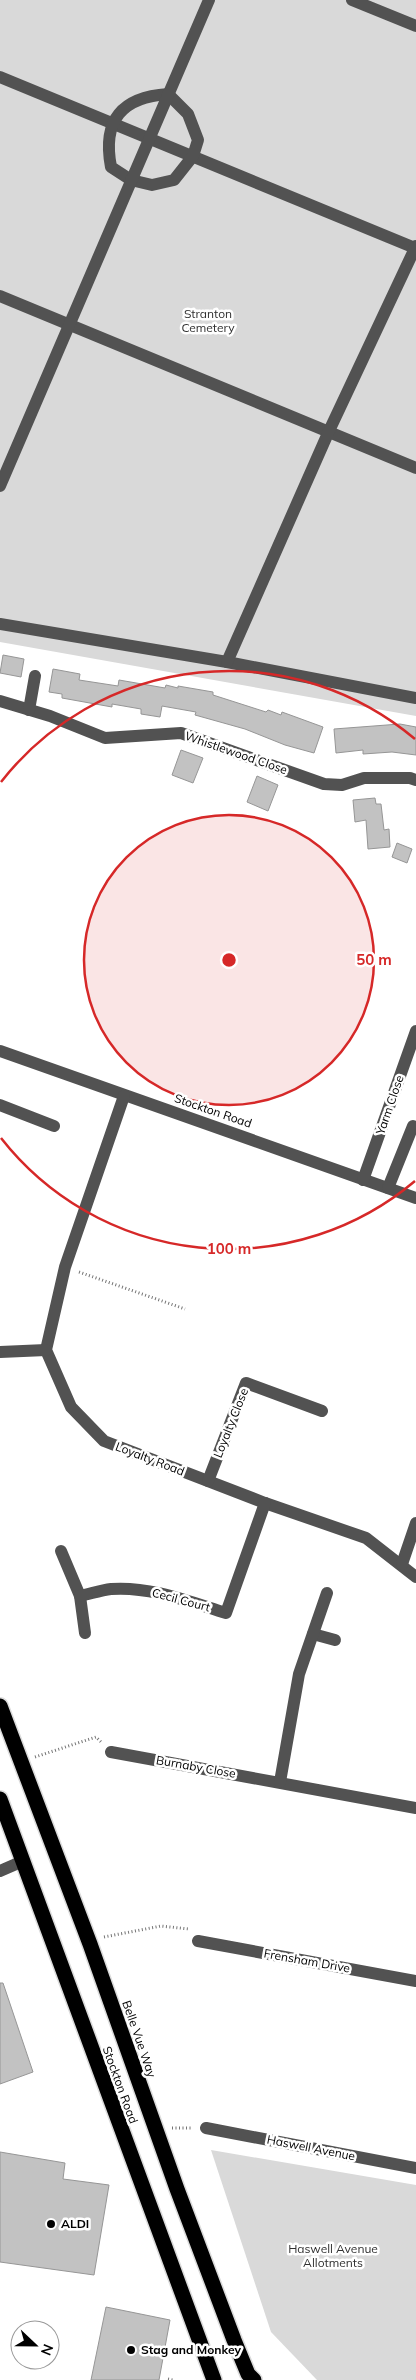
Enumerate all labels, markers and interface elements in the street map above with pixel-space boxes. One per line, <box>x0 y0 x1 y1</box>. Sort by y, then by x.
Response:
park label: Stranton Cemetery <box>181 306 235 335</box>
street label: Whistlewood Close <box>183 728 289 777</box>
text: 50 m <box>356 950 392 969</box>
centre of rings <box>220 951 238 969</box>
street label: Yarm Close <box>372 1073 407 1138</box>
street label: Stockton Road <box>172 1090 254 1131</box>
text: 100 m <box>207 1239 251 1258</box>
street label: Loyalty Close <box>210 1386 251 1460</box>
street label: Loyalty Road <box>114 1438 187 1479</box>
street label: Cecil Court <box>150 1585 212 1614</box>
street label: Burnaby Close <box>155 1752 237 1781</box>
street label: Frensham Drive <box>263 1946 351 1975</box>
street label: Belle Vue Way <box>119 1998 160 2080</box>
street label: Stockton Road <box>100 2044 141 2125</box>
street label: Haswell Avenue <box>266 2132 357 2163</box>
place label: ALDI <box>61 2216 89 2231</box>
marker: ALDI <box>45 2218 57 2230</box>
park label: Haswell Avenue Allotments <box>288 2241 378 2270</box>
north arrow <box>10 2320 60 2370</box>
text: N <box>37 2342 57 2358</box>
place label: Stag and Monkey <box>141 2342 242 2357</box>
marker: Stag and Monkey <box>125 2344 137 2356</box>

